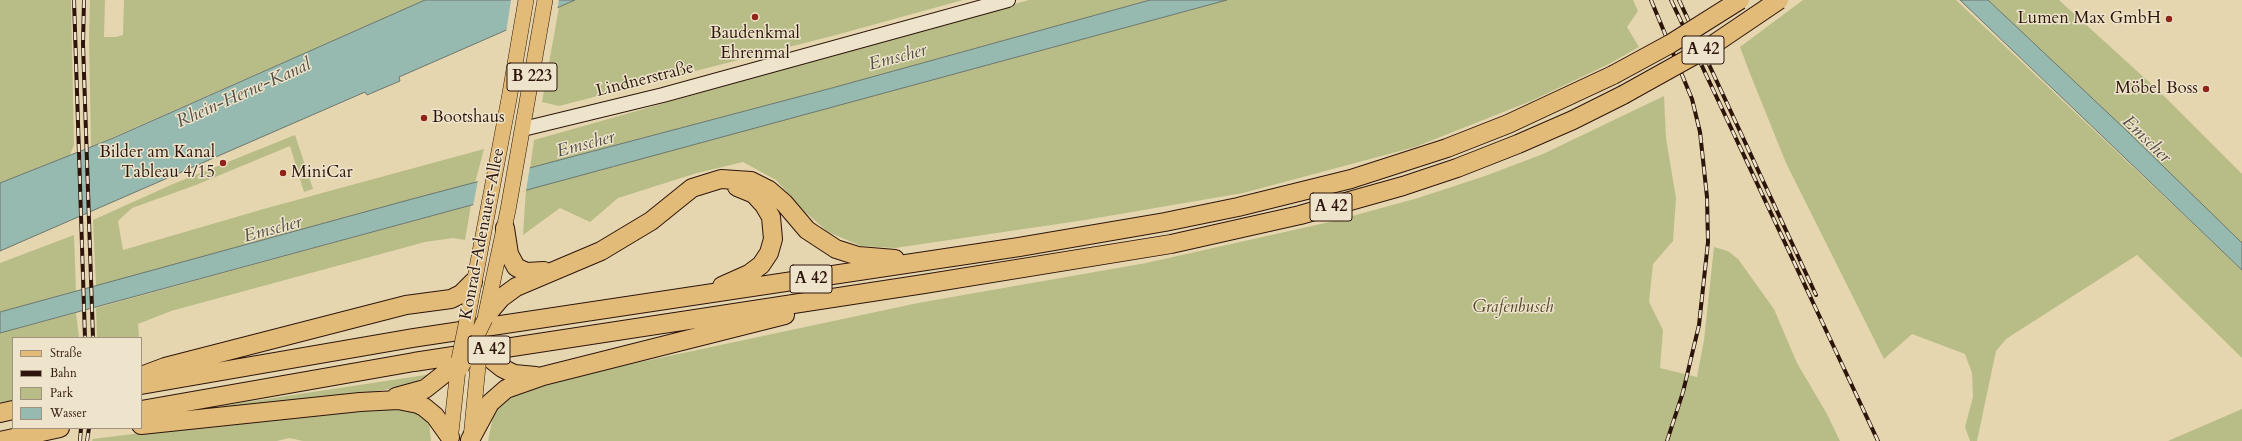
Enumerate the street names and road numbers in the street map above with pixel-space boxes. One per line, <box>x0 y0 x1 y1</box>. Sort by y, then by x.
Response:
road number: A 42 <box>1682 36 1724 64</box>
street label: Lindnerstraße <box>594 58 696 102</box>
road number: B 223 <box>507 63 557 91</box>
street label: Konrad-Adenauer-Allee <box>456 146 510 322</box>
road number: A 42 <box>1310 193 1352 221</box>
road number: A 42 <box>790 265 832 293</box>
road number: A 42 <box>468 336 510 364</box>

